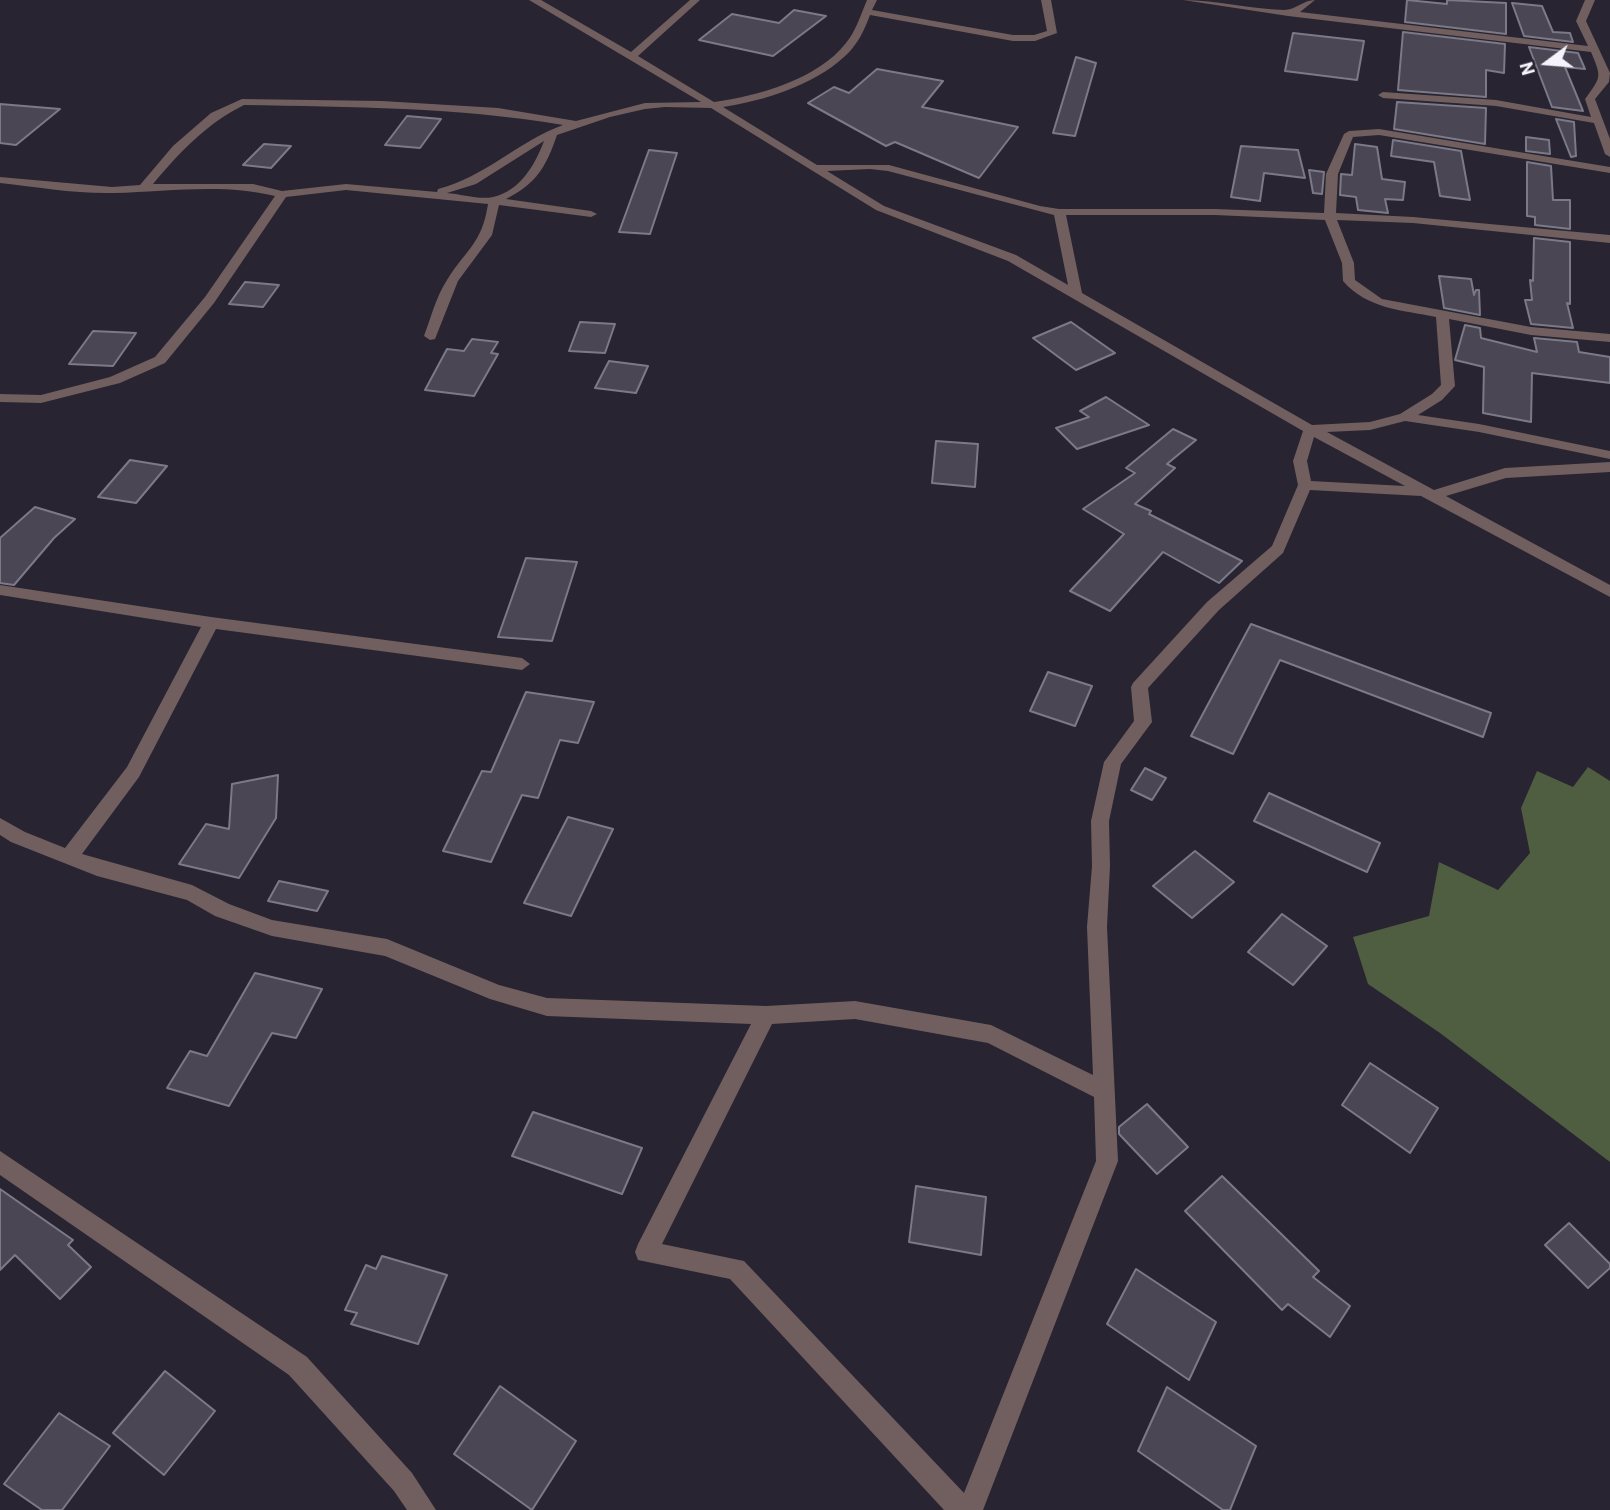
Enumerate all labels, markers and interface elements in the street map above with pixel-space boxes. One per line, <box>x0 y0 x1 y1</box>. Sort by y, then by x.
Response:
north arrow <box>1512 28 1582 98</box>
text: N <box>1514 60 1539 78</box>

